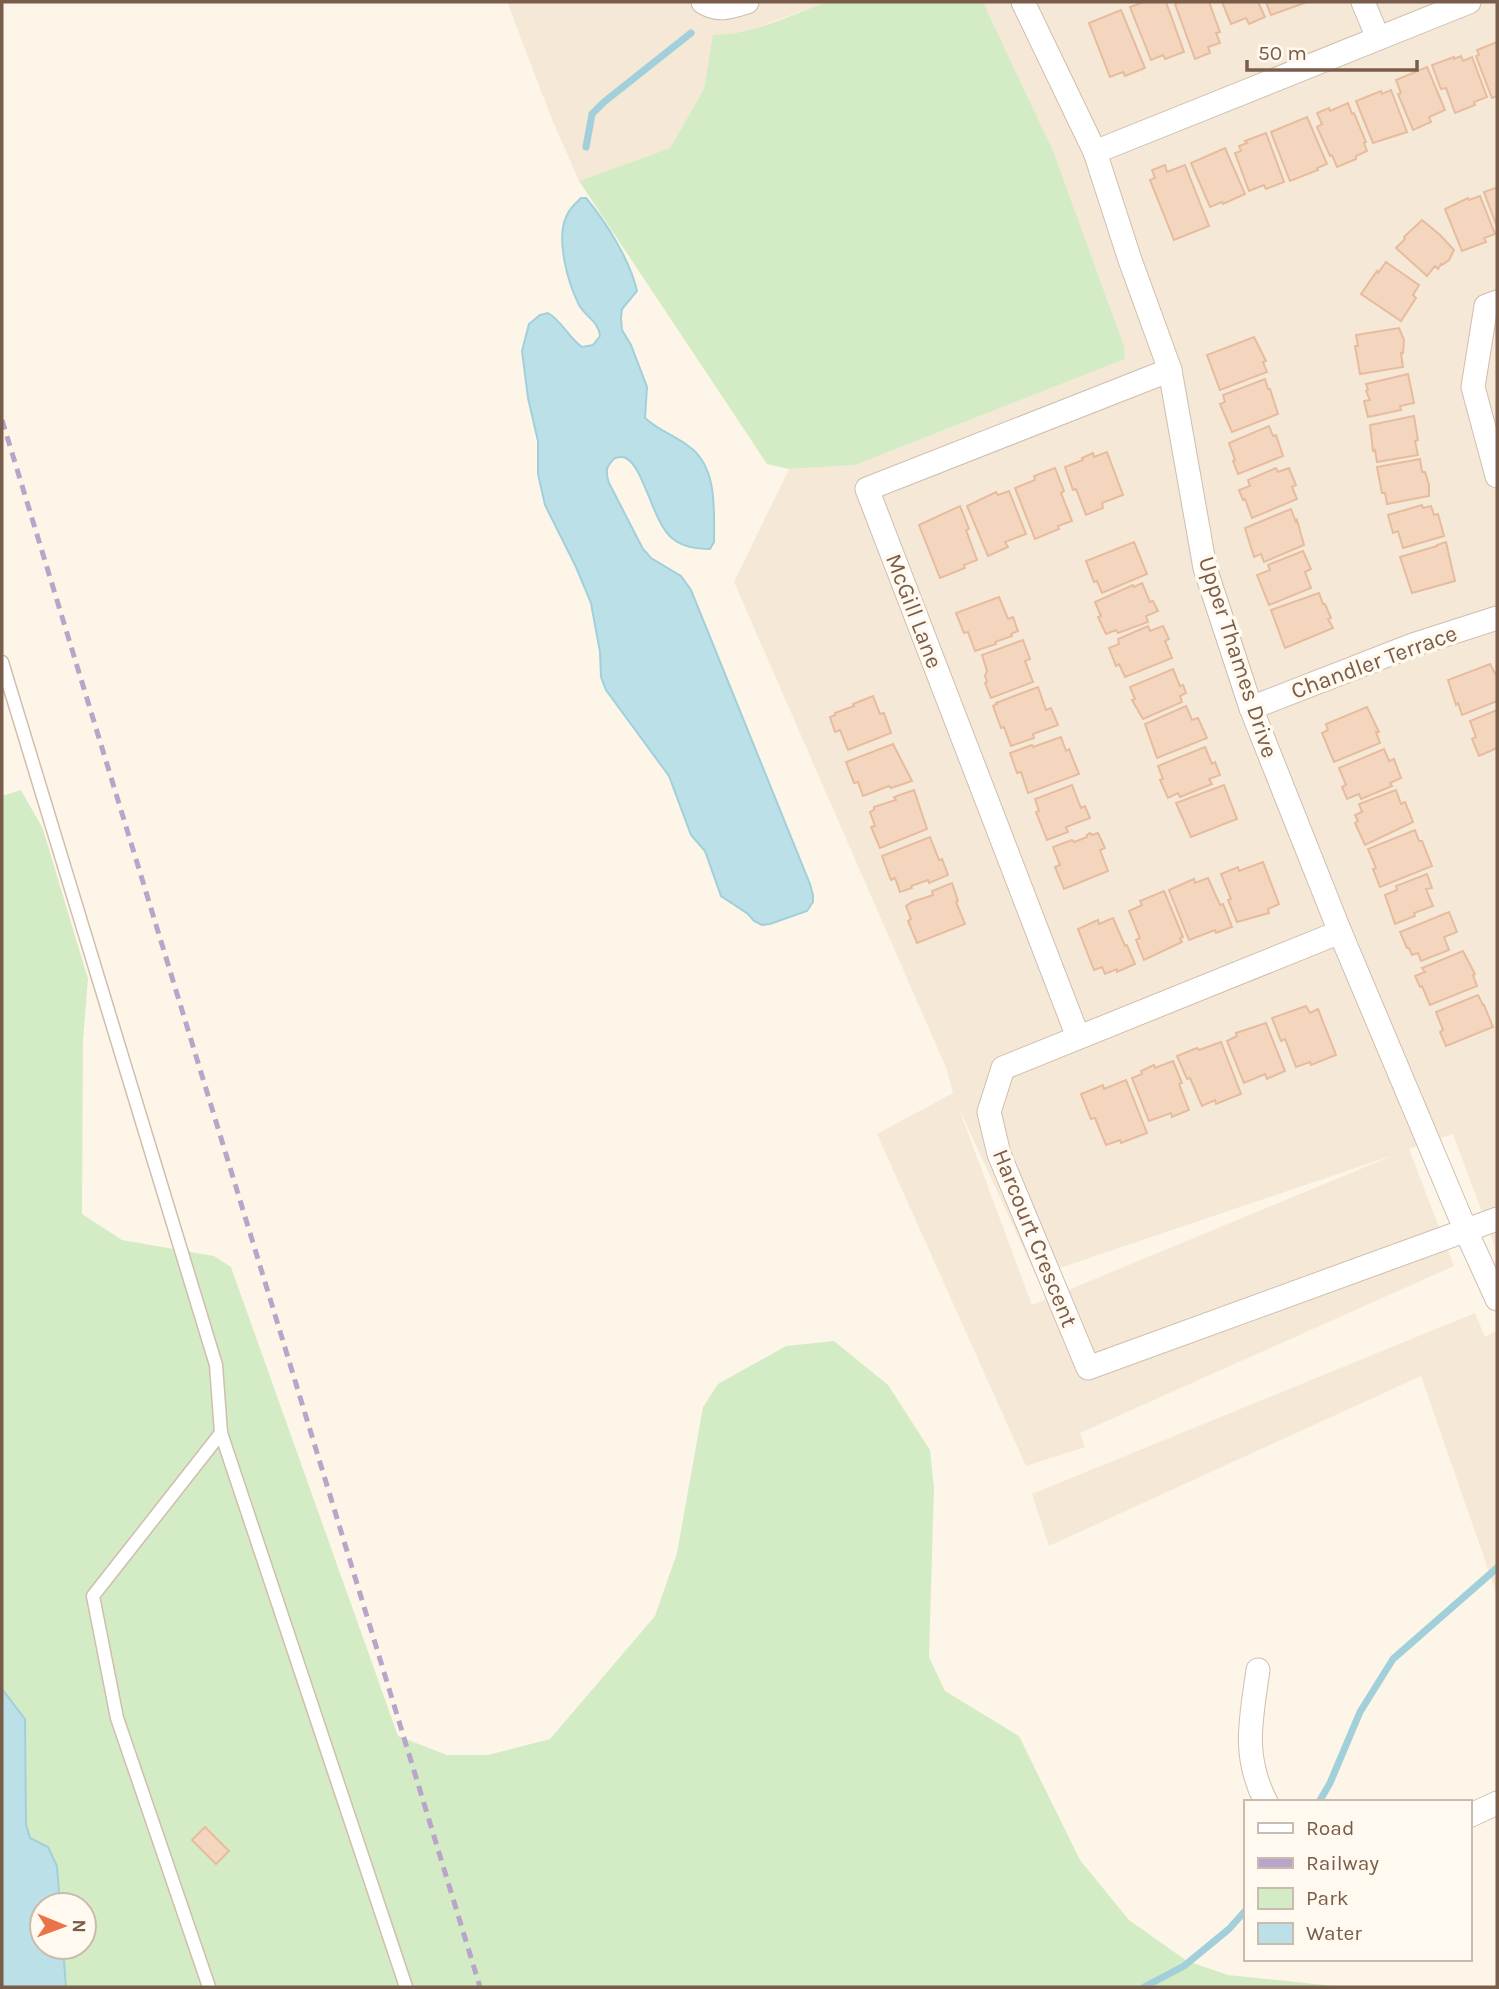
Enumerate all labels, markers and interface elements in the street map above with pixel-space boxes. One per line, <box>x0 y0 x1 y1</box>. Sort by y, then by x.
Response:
scale bar <box>1247 28 1417 72</box>
text: 50 m <box>1258 41 1307 65</box>
street label: McGill Lane <box>880 550 948 672</box>
street label: Upper Thames Drive <box>1193 553 1283 761</box>
street label: Chandler Terrace <box>1287 619 1461 705</box>
street label: Harcourt Crescent <box>987 1145 1083 1331</box>
legend <box>1244 1800 1471 1961</box>
text: Road <box>1306 1816 1354 1840</box>
text: Railway <box>1306 1851 1379 1875</box>
text: Park <box>1306 1886 1349 1910</box>
north arrow <box>28 1891 98 1961</box>
text: N <box>68 1919 90 1933</box>
text: Water <box>1306 1921 1362 1945</box>

